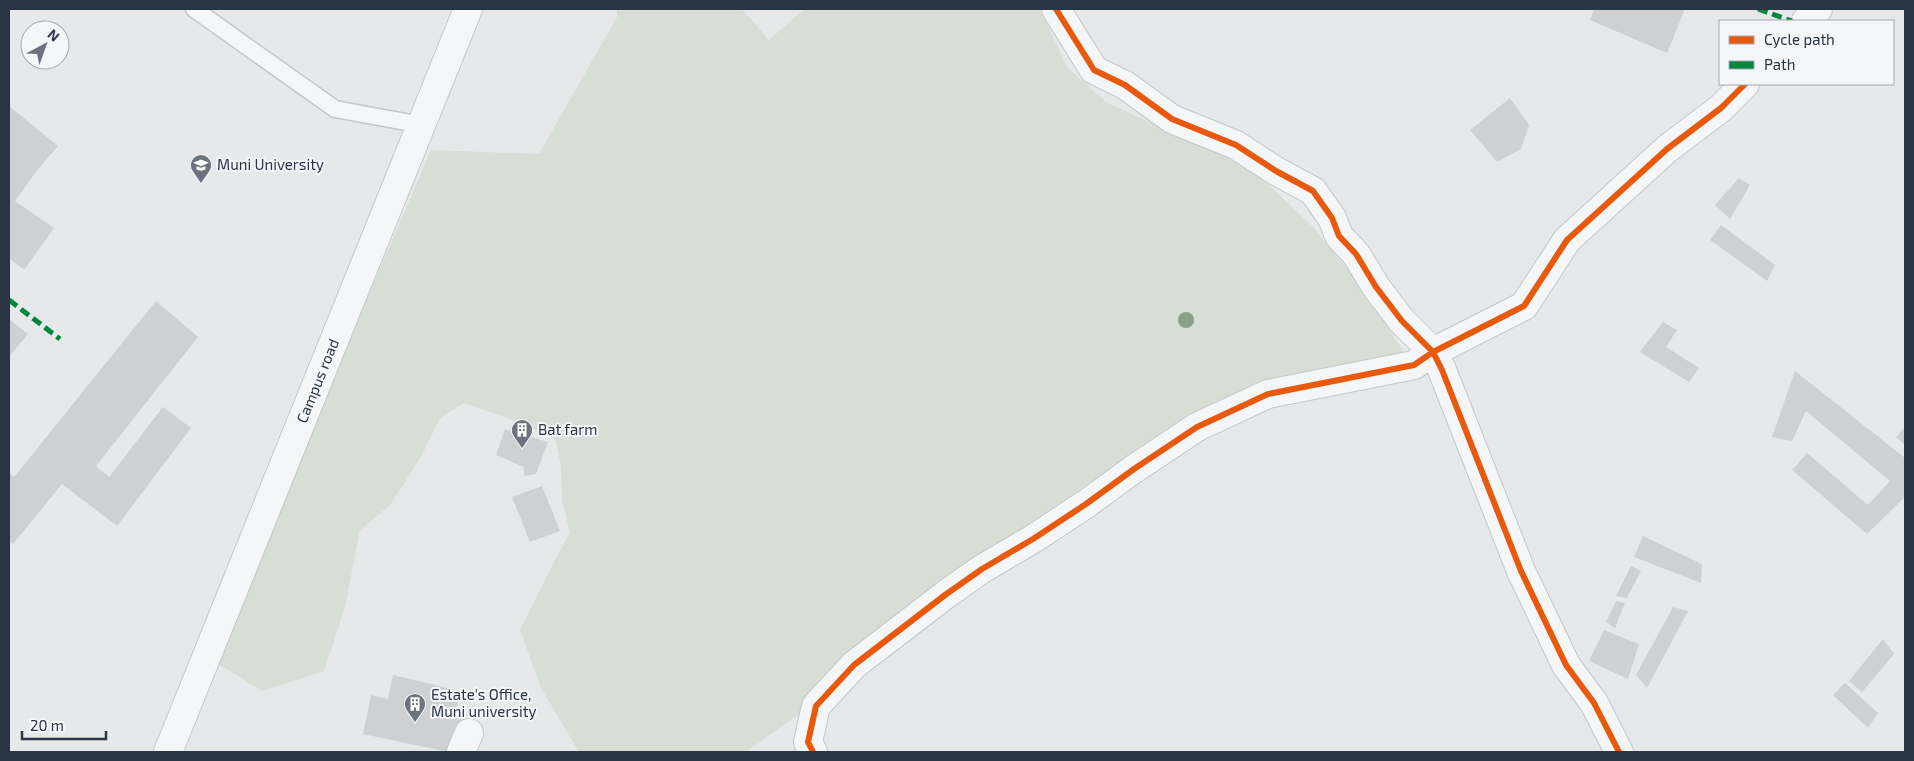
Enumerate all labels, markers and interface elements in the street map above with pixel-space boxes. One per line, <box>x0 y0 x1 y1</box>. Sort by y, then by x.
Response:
north arrow <box>20 20 70 70</box>
legend <box>1719 20 1894 85</box>
text: N <box>44 25 63 45</box>
text: Cycle path <box>1764 30 1835 48</box>
text: Path <box>1764 55 1795 73</box>
school or university icon: Muni University <box>189 153 213 184</box>
place label: Muni University <box>217 155 324 173</box>
street label: Campus road <box>292 336 342 425</box>
building icon: Bat farm <box>510 418 534 449</box>
place label: Bat farm <box>538 420 597 438</box>
place label: Estate's Office, Muni university <box>431 685 536 720</box>
building icon: Estate's Office, Muni university <box>403 692 427 723</box>
scale bar <box>22 708 106 740</box>
text: 20 m <box>30 716 64 734</box>

